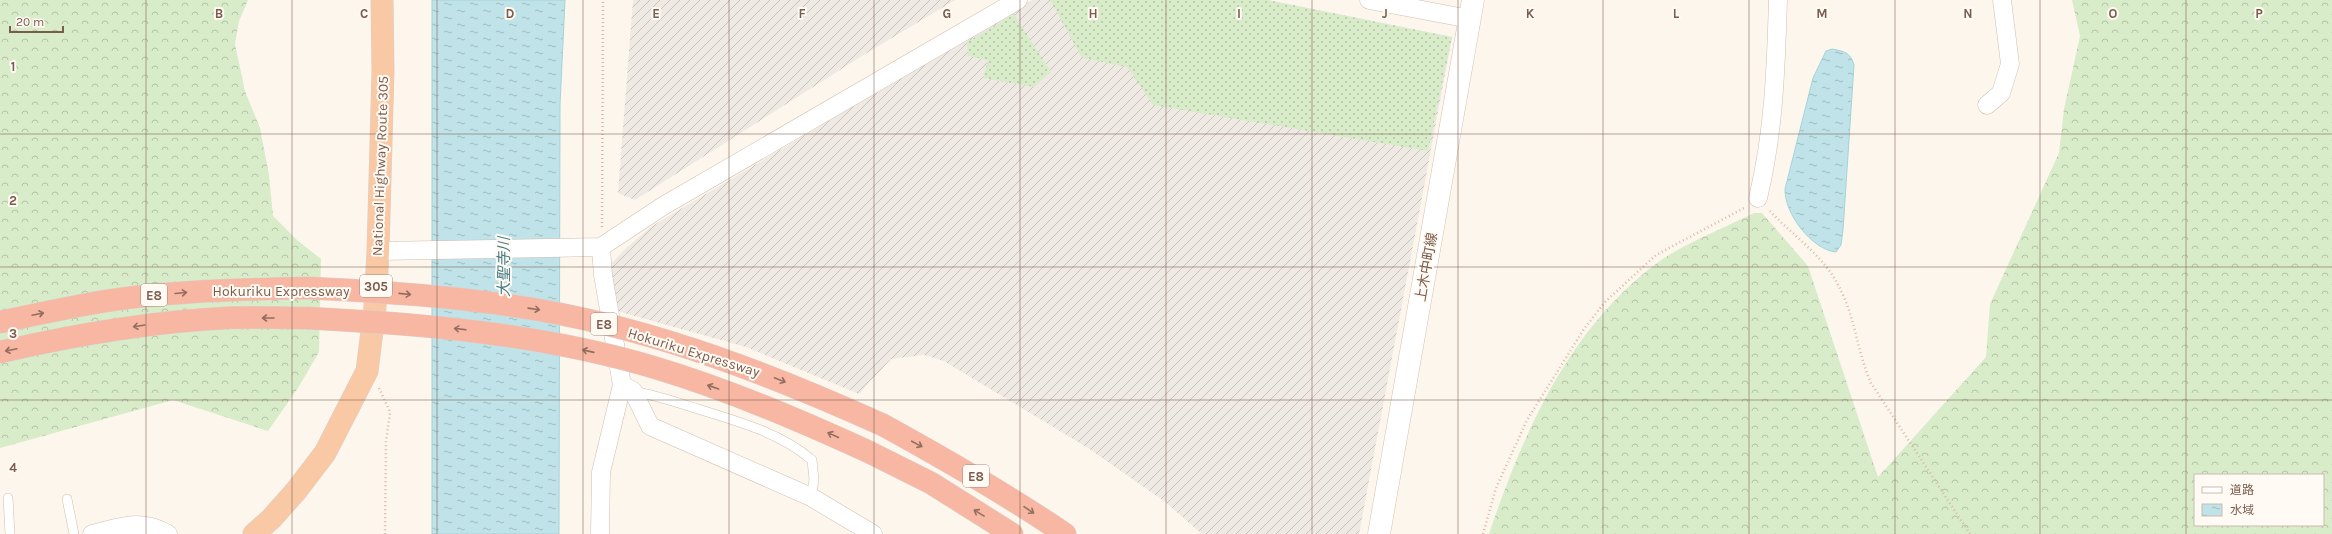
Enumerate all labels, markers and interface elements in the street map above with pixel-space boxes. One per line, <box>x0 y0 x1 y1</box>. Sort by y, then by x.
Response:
text: B <box>215 6 223 21</box>
text: C <box>360 6 368 21</box>
text: D <box>506 6 515 21</box>
text: E <box>652 6 660 21</box>
text: F <box>798 6 806 21</box>
text: G <box>943 6 951 21</box>
text: H <box>1088 6 1098 21</box>
text: I <box>1237 6 1241 21</box>
text: J <box>1382 6 1388 21</box>
text: K <box>1526 6 1535 21</box>
text: L <box>1673 6 1680 21</box>
text: M <box>1816 6 1828 21</box>
text: N <box>1963 6 1973 21</box>
text: O <box>2109 6 2118 21</box>
text: P <box>2255 6 2263 21</box>
scale bar <box>10 8 63 34</box>
text: 20 m <box>16 15 44 29</box>
text: 1 <box>11 59 15 74</box>
street label: National Highway Route 305 <box>369 76 392 256</box>
text: 2 <box>9 193 17 208</box>
street label: 上木中町線 <box>1412 231 1441 303</box>
water label: 大聖寺川 <box>495 235 513 297</box>
road number: 305 <box>360 275 392 297</box>
street label: Hokuriku Expressway <box>213 283 350 300</box>
road number: E8 <box>141 284 167 306</box>
one-way arrow <box>174 290 187 297</box>
one-way arrow <box>398 290 411 297</box>
one-way arrow <box>527 305 540 313</box>
one-way arrow <box>31 309 44 317</box>
road number: E8 <box>591 313 617 335</box>
one-way arrow <box>262 314 275 322</box>
one-way arrow <box>132 322 145 330</box>
street label: Hokuriku Expressway <box>626 324 762 381</box>
one-way arrow <box>454 325 467 333</box>
text: 3 <box>9 326 17 341</box>
one-way arrow <box>5 346 18 354</box>
one-way arrow <box>582 347 595 355</box>
one-way arrow <box>773 377 785 384</box>
one-way arrow <box>707 383 720 390</box>
one-way arrow <box>828 431 840 438</box>
one-way arrow <box>911 440 923 448</box>
text: 4 <box>9 460 17 475</box>
road number: E8 <box>963 465 989 487</box>
legend <box>2194 474 2324 526</box>
text: 道路 <box>2230 483 2254 497</box>
text: 水域 <box>2230 503 2254 517</box>
one-way arrow <box>1023 506 1034 514</box>
one-way arrow <box>973 508 985 516</box>

